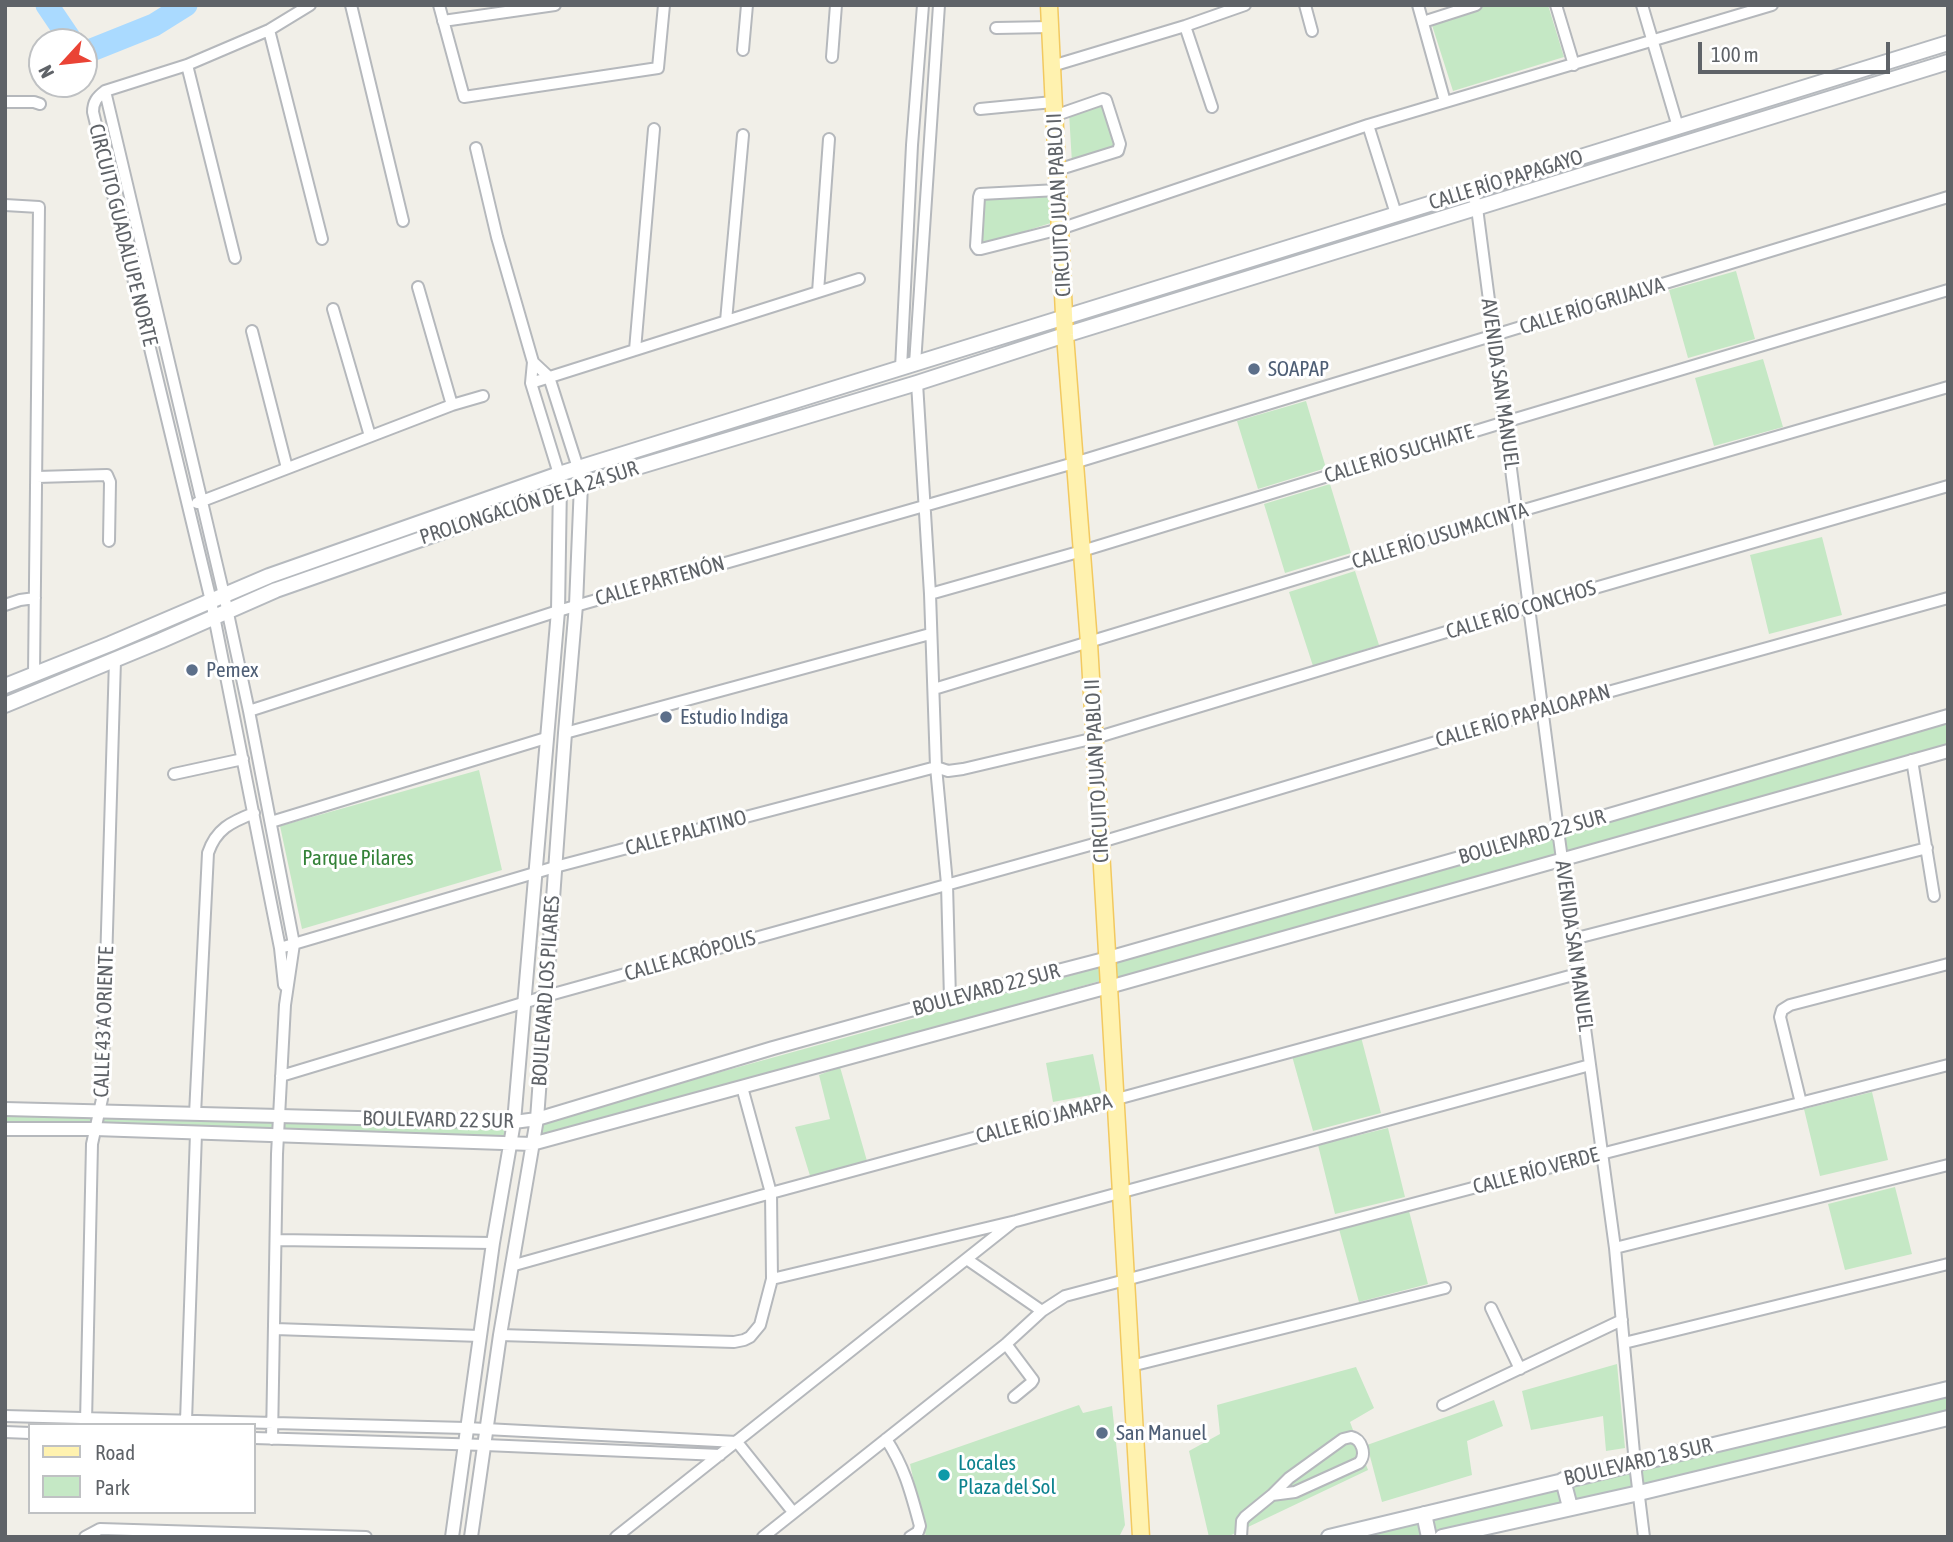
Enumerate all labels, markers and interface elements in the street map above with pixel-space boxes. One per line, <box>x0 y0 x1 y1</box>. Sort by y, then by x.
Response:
north arrow <box>28 28 98 98</box>
scale bar <box>1701 28 1894 72</box>
text: 100 m <box>1711 42 1759 66</box>
text: N <box>34 62 58 82</box>
street label: CIRCUITO JUAN PABLO II <box>1042 112 1076 298</box>
street label: CIRCUITO GUADALUPE NORTE <box>83 121 163 349</box>
street label: CALLE RÍO PAPAGAYO <box>1426 145 1586 215</box>
street label: CALLE RÍO GRIJALVA <box>1517 272 1667 340</box>
street label: AVENIDA SAN MANUEL <box>1476 297 1524 471</box>
place label: SOAPAP <box>1268 356 1329 382</box>
marker: SOAPAP <box>1246 361 1262 377</box>
street label: CALLE RÍO SUCHIATE <box>1321 419 1477 489</box>
street label: PROLONGACIÓN DE LA 24 SUR <box>417 456 641 550</box>
street label: CALLE RÍO USUMACINTA <box>1349 497 1531 575</box>
street label: CALLE PARTENÓN <box>592 551 728 611</box>
street label: CALLE RÍO CONCHOS <box>1443 575 1599 645</box>
place label: Pemex <box>206 657 259 683</box>
marker: Pemex <box>184 662 200 678</box>
street label: CIRCUITO JUAN PABLO II <box>1080 678 1114 864</box>
street label: CALLE RÍO PAPALOAPAN <box>1433 679 1613 753</box>
place label: Estudio Indiga <box>680 704 789 730</box>
marker: Estudio Indiga <box>658 709 674 725</box>
street label: BOULEVARD 22 SUR <box>1456 804 1608 870</box>
street label: CALLE PALATINO <box>623 805 749 861</box>
park label: Parque Pilares <box>302 845 414 871</box>
street label: AVENIDA SAN MANUEL <box>1550 859 1598 1033</box>
street label: BOULEVARD LOS PILARES <box>527 895 565 1087</box>
street label: CALLE ACRÓPOLIS <box>622 925 758 987</box>
street label: CALLE 43 A ORIENTE <box>89 946 119 1098</box>
street label: BOULEVARD 22 SUR <box>910 958 1062 1022</box>
street label: CALLE RÍO JAMAPA <box>973 1089 1115 1149</box>
street label: BOULEVARD 22 SUR <box>362 1106 514 1134</box>
street label: CALLE RÍO VERDE <box>1470 1142 1602 1200</box>
place label: San Manuel <box>1116 1420 1207 1446</box>
legend <box>28 1423 256 1514</box>
marker: San Manuel <box>1094 1425 1110 1441</box>
street label: BOULEVARD 18 SUR <box>1561 1433 1715 1491</box>
text: Road <box>95 1440 135 1464</box>
place label: Locales Plaza del Sol <box>958 1450 1056 1500</box>
marker: Locales Plaza del Sol <box>936 1467 952 1483</box>
text: Park <box>95 1475 130 1499</box>

